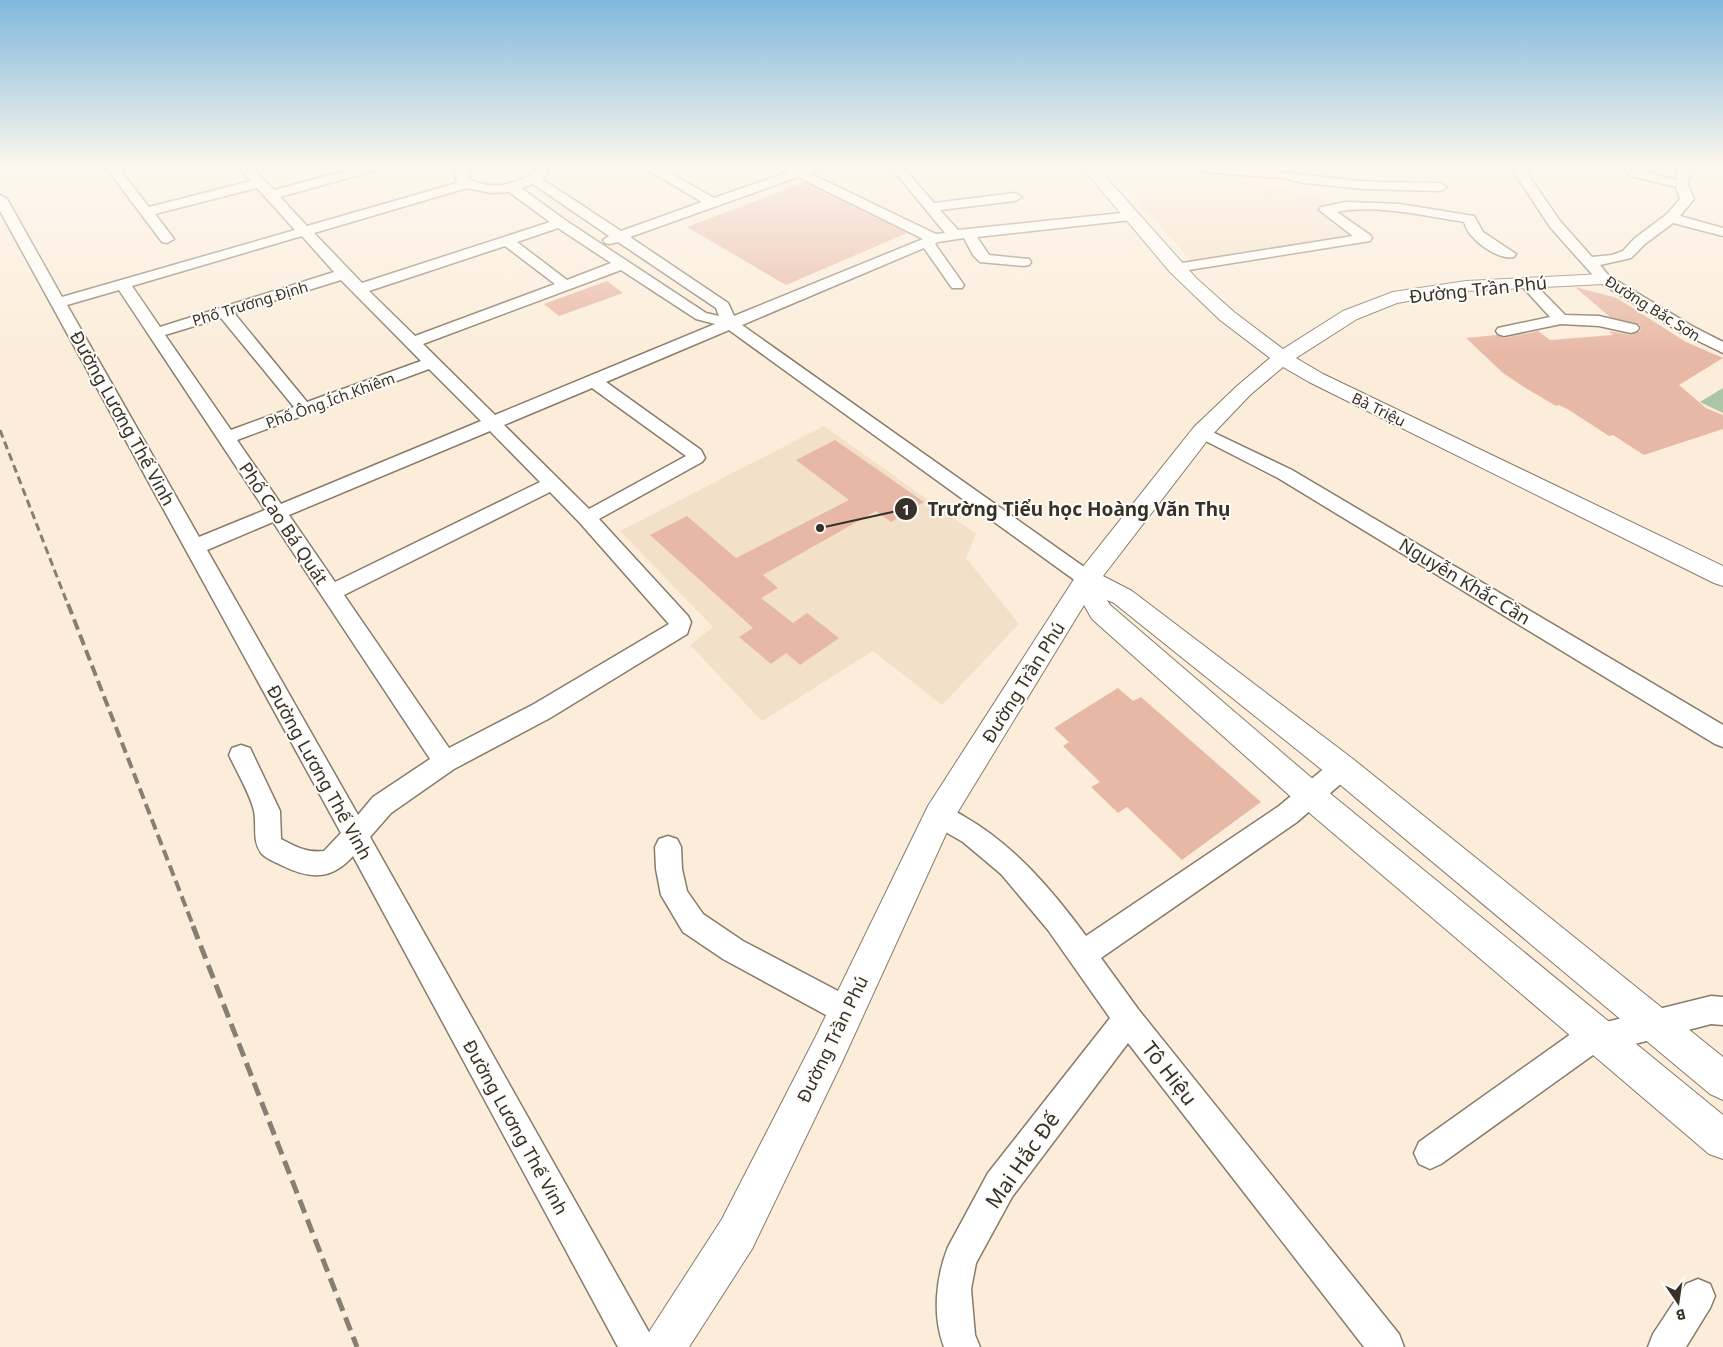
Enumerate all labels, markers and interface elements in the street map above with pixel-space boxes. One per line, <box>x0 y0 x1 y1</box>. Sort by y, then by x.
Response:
street label: Đường Trần Phú <box>1408 270 1548 308</box>
street label: Đường Bắc Sơn <box>1602 271 1704 345</box>
street label: Phố Trương Định <box>190 276 310 330</box>
street label: Đường Lương Thế Vinh <box>65 326 181 510</box>
street label: Phố Ông Ích Khiêm <box>263 367 397 433</box>
street label: Bà Triệu <box>1349 387 1409 431</box>
street label: Phố Cao Bá Quát <box>234 457 334 589</box>
callout: Trường Tiểu học Hoàng Văn Thụ <box>893 492 1241 526</box>
text: Trường Tiểu học Hoàng Văn Thụ <box>928 496 1230 522</box>
text: 1 <box>902 499 910 519</box>
street label: Nguyễn Khắc Cần <box>1395 532 1535 630</box>
street label: Đường Trần Phú <box>976 617 1070 747</box>
street label: Đường Lương Thế Vinh <box>262 680 378 864</box>
street label: Đường Trần Phú <box>791 972 873 1106</box>
street label: Đường Lương Thế Vinh <box>458 1035 574 1219</box>
street label: Tô Hiệu <box>1136 1035 1204 1111</box>
street label: Mai Hắc Đế <box>978 1106 1066 1214</box>
north arrow <box>1653 1277 1703 1327</box>
text: B <box>1674 1305 1688 1325</box>

